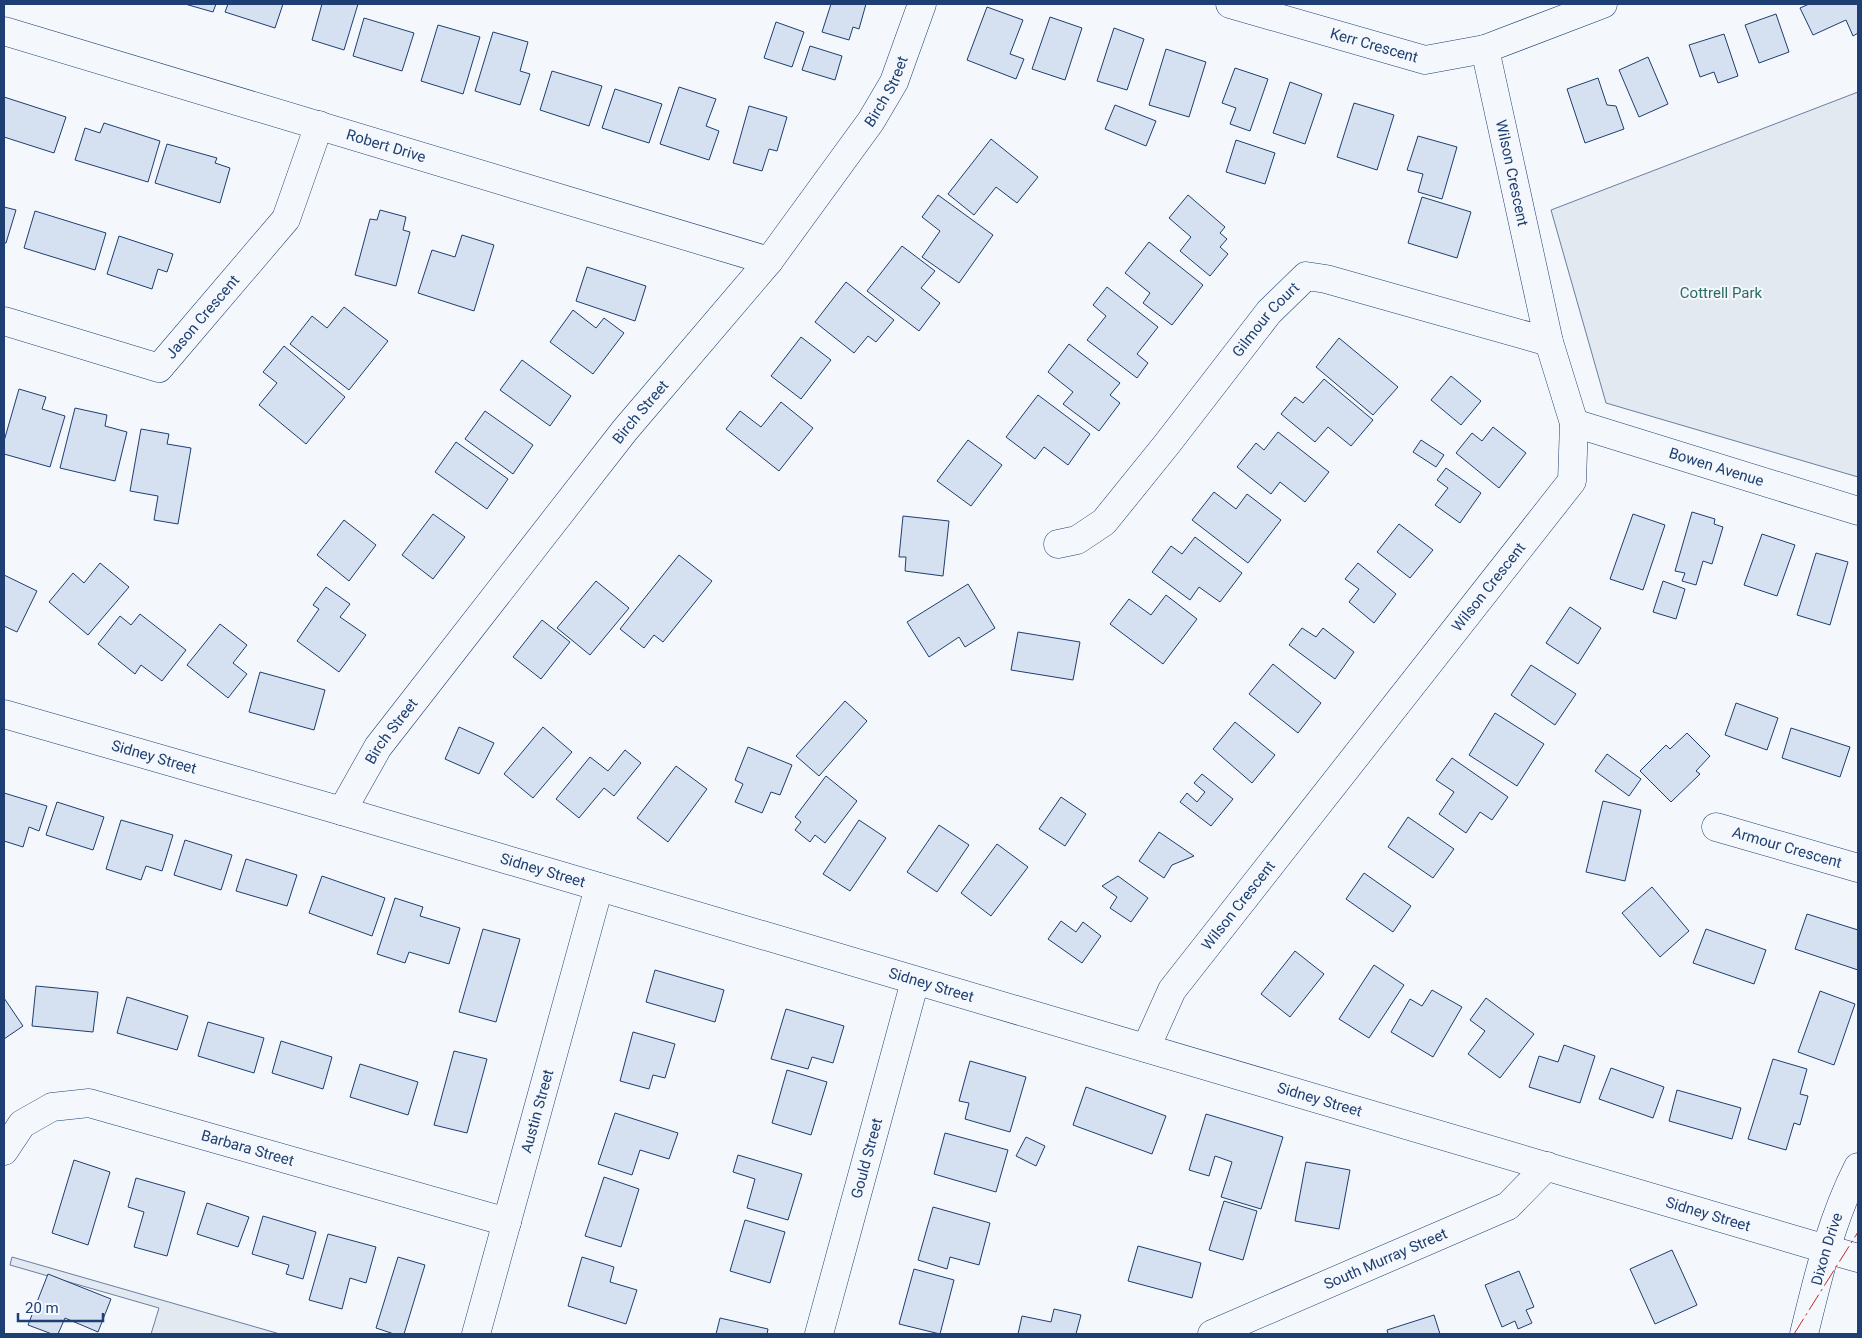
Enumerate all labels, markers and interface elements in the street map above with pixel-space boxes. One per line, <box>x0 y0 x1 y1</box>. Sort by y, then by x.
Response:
street label: Kerr Crescent <box>1328 24 1420 67</box>
street label: Birch Street <box>861 54 912 131</box>
street label: Wilson Crescent <box>1492 118 1532 228</box>
street label: Robert Drive <box>344 125 428 166</box>
street label: Jason Crescent <box>162 271 243 363</box>
street label: Gilmour Court <box>1228 278 1303 361</box>
park label: Cottrell Park <box>1680 284 1763 302</box>
street label: Birch Street <box>609 377 672 447</box>
street label: Bowen Avenue <box>1667 444 1766 490</box>
street label: Wilson Crescent <box>1448 539 1529 635</box>
street label: Birch Street <box>361 695 422 767</box>
street label: Sidney Street <box>109 736 199 778</box>
street label: Armour Crescent <box>1730 823 1844 872</box>
street label: Sidney Street <box>498 849 587 891</box>
street label: Wilson Crescent <box>1198 857 1279 954</box>
street label: Sidney Street <box>887 964 976 1006</box>
street label: Austin Street <box>517 1067 557 1155</box>
street label: Sidney Street <box>1275 1079 1364 1121</box>
street label: Gould Street <box>847 1116 886 1201</box>
street label: Barbara Street <box>199 1126 296 1170</box>
street label: Sidney Street <box>1664 1193 1753 1235</box>
street label: Dixon Drive <box>1807 1210 1846 1287</box>
street label: South Murray Street <box>1321 1224 1450 1294</box>
scale bar <box>18 1290 102 1322</box>
text: 20 m <box>25 1299 59 1317</box>

